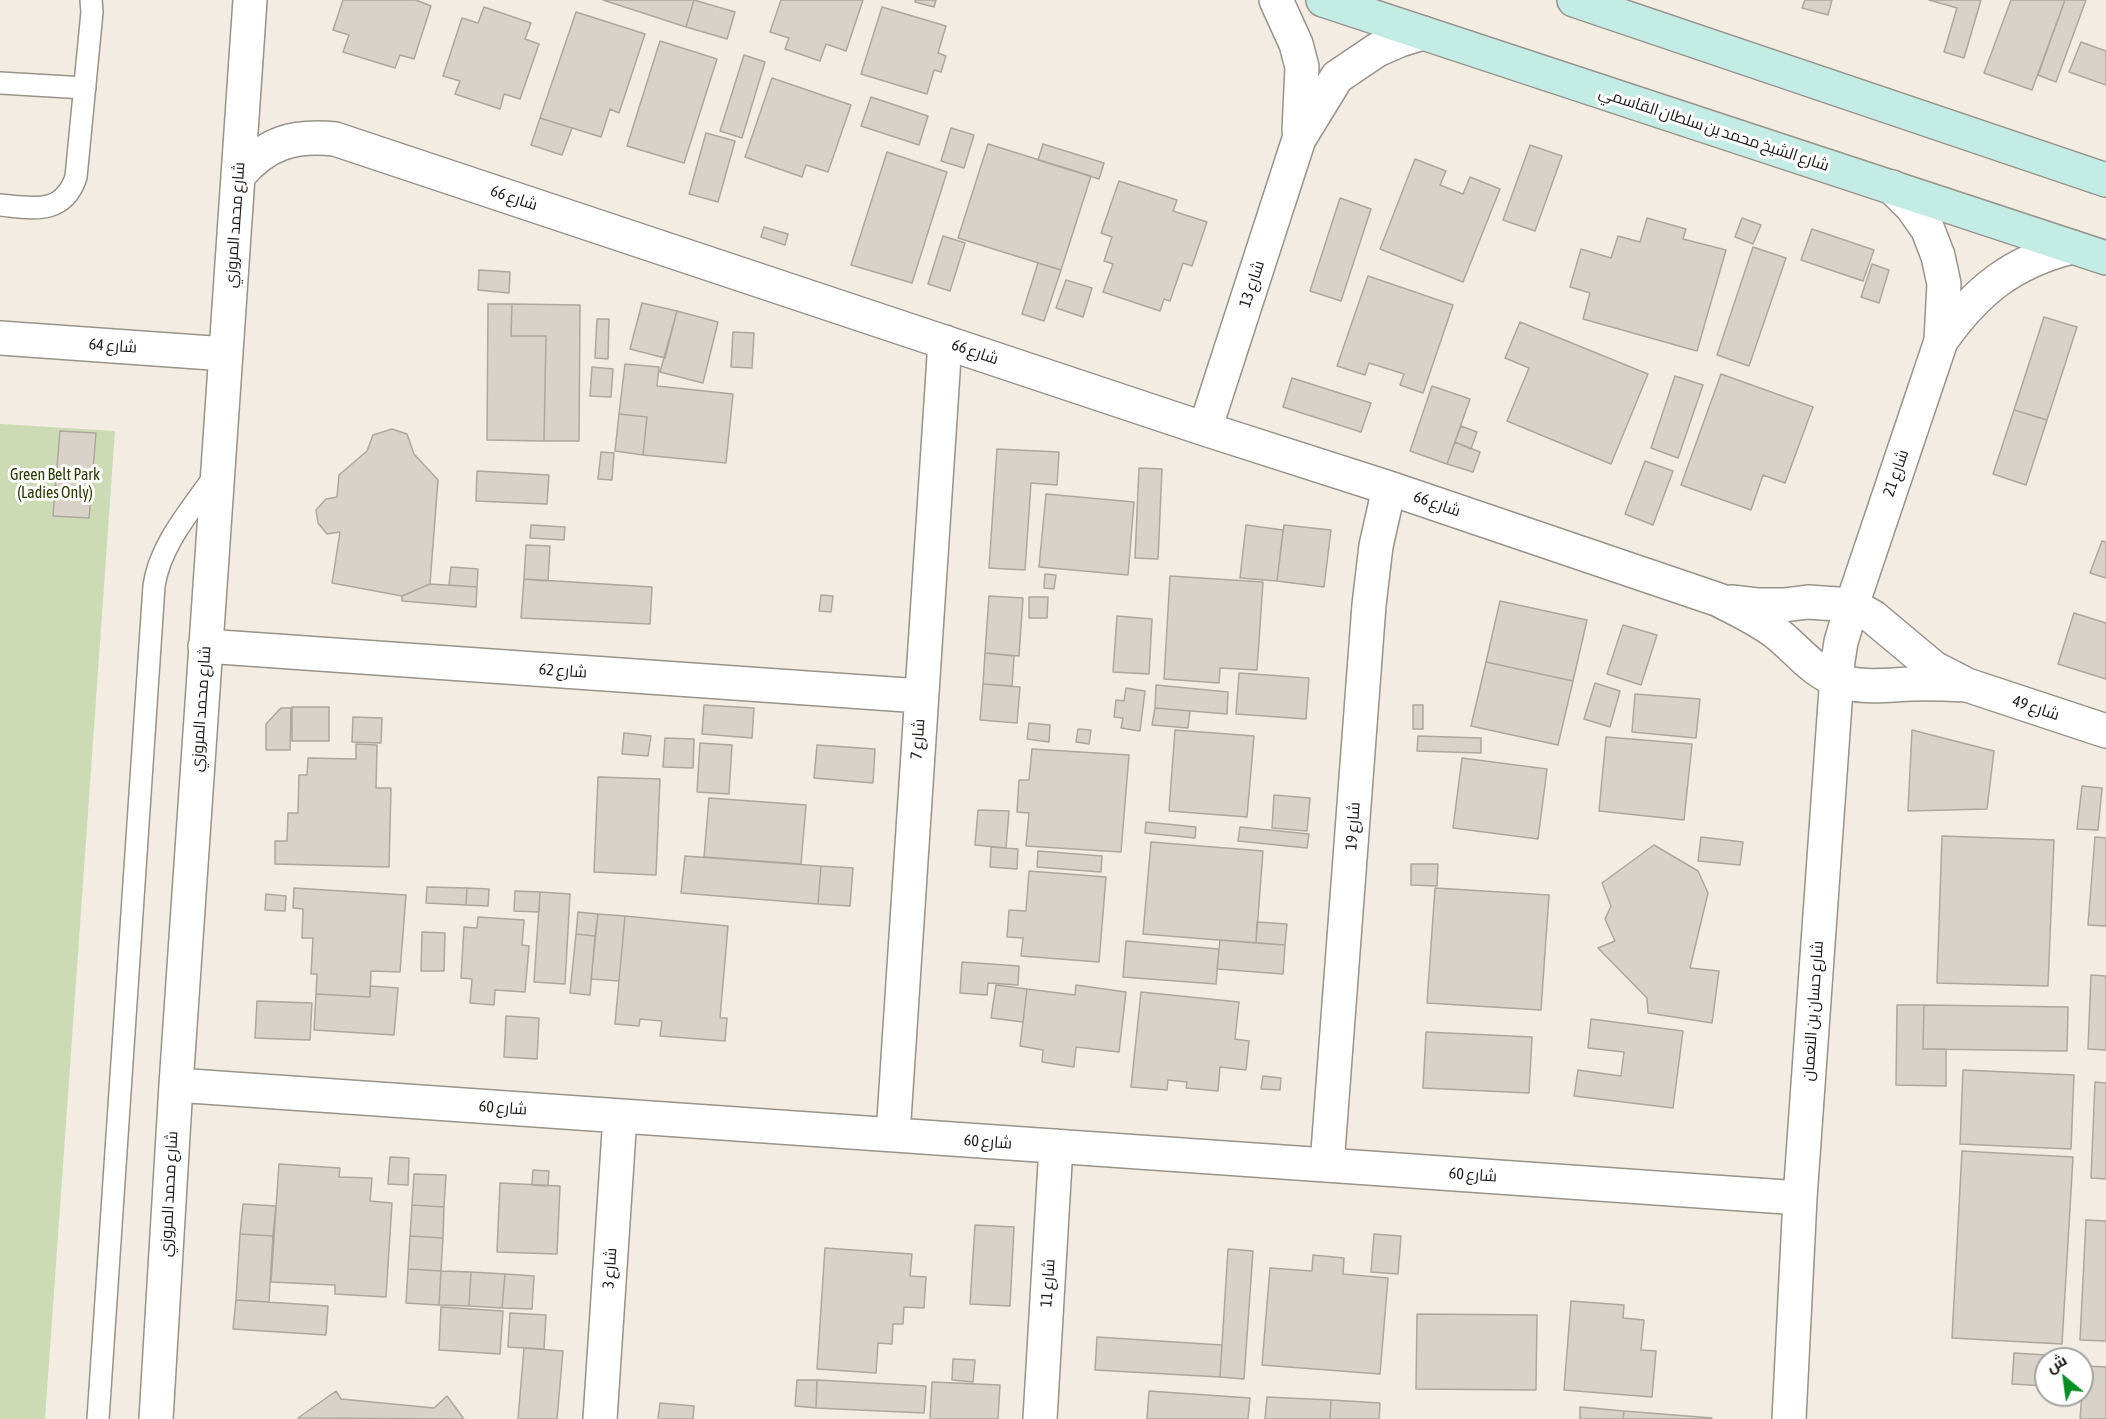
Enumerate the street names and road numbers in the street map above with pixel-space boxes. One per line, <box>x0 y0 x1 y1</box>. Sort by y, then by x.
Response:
street label: شارع الشيخ محمد بن سلطان القاسمي <box>1596 83 1832 175</box>
street label: شارع محمد المروزي <box>221 161 249 289</box>
street label: شارع 66 <box>488 181 540 215</box>
street label: شارع 13 <box>1235 258 1269 310</box>
street label: شارع 64 <box>88 335 138 357</box>
street label: شارع 66 <box>949 335 1001 369</box>
street label: شارع 21 <box>1879 447 1913 499</box>
street label: شارع 66 <box>1411 487 1463 521</box>
street label: شارع محمد المروزي <box>187 645 215 773</box>
street label: شارع 62 <box>538 660 588 682</box>
street label: شارع 49 <box>2010 691 2062 725</box>
street label: شارع 7 <box>907 718 929 760</box>
street label: شارع 19 <box>1342 801 1364 851</box>
street label: شارع حسان بن النعمان <box>1799 940 1827 1082</box>
street label: شارع 60 <box>478 1097 528 1119</box>
street label: شارع محمد المروزي <box>156 1130 182 1258</box>
street label: شارع 60 <box>963 1131 1013 1153</box>
street label: شارع 60 <box>1448 1164 1498 1186</box>
street label: شارع 3 <box>599 1247 621 1289</box>
street label: شارع 11 <box>1037 1258 1059 1308</box>

